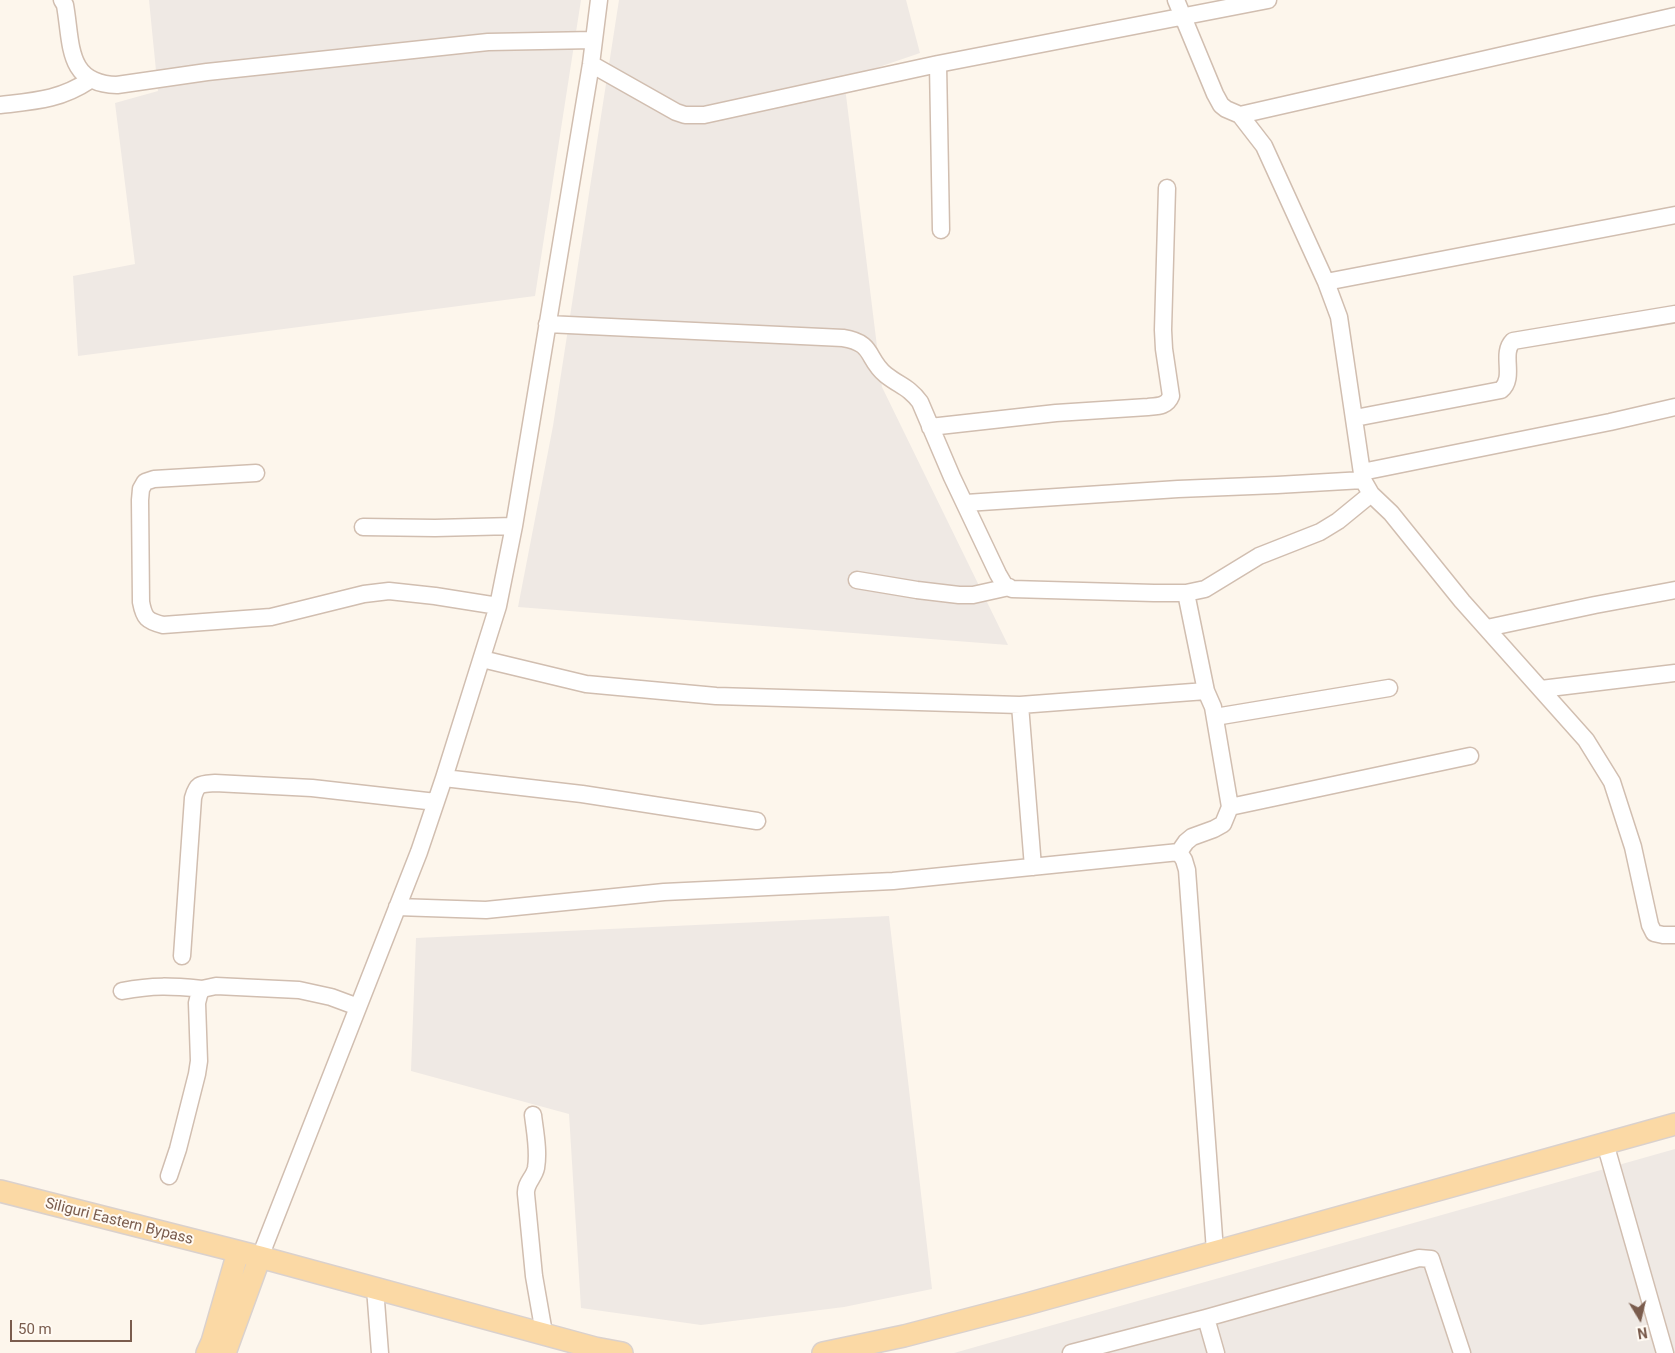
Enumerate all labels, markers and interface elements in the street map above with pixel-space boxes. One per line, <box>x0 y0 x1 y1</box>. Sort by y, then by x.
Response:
street label: Siliguri Eastern Bypass <box>43 1195 195 1249</box>
north arrow <box>1615 1293 1665 1343</box>
scale bar <box>12 1310 135 1342</box>
text: 50 m <box>18 1320 52 1338</box>
text: N <box>1636 1324 1648 1341</box>

